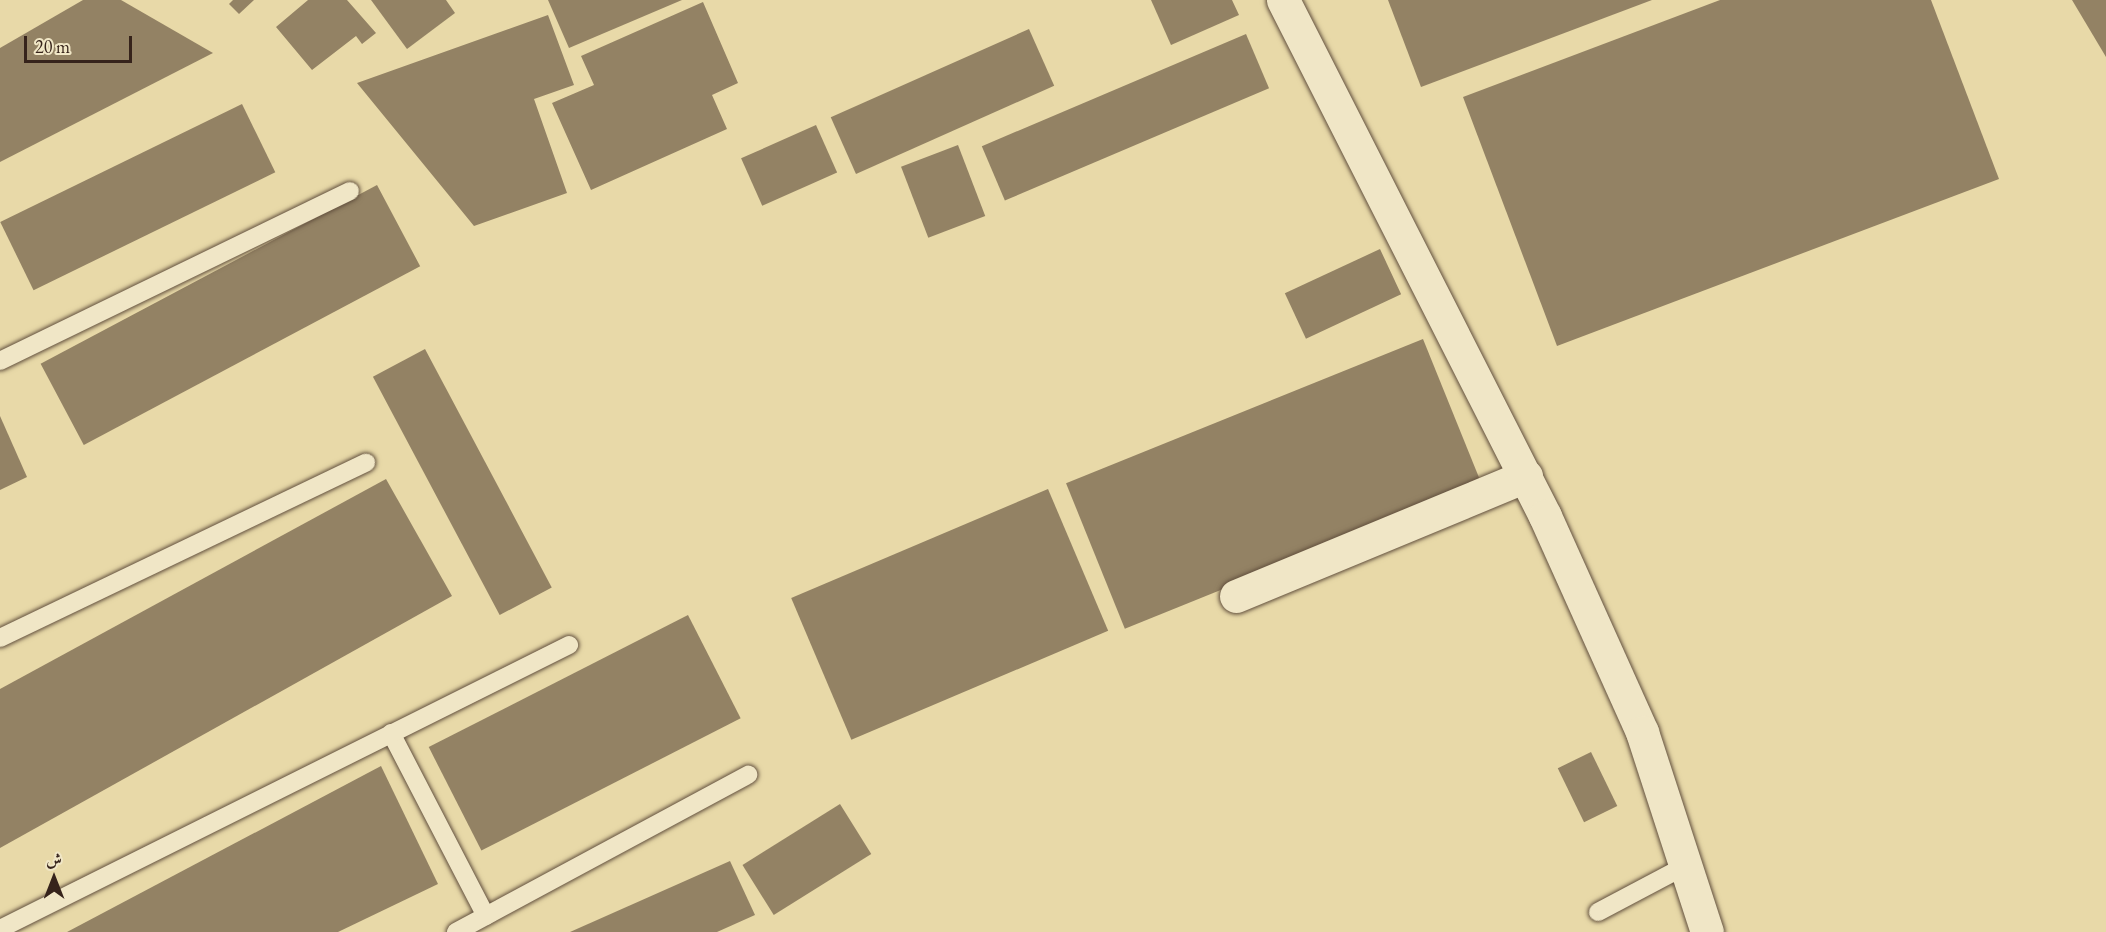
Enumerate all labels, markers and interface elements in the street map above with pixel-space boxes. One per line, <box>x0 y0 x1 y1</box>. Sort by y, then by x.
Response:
scale bar <box>27 24 135 62</box>
text: 20 m <box>35 35 70 58</box>
north arrow <box>24 848 84 908</box>
text: ش <box>46 849 62 870</box>

